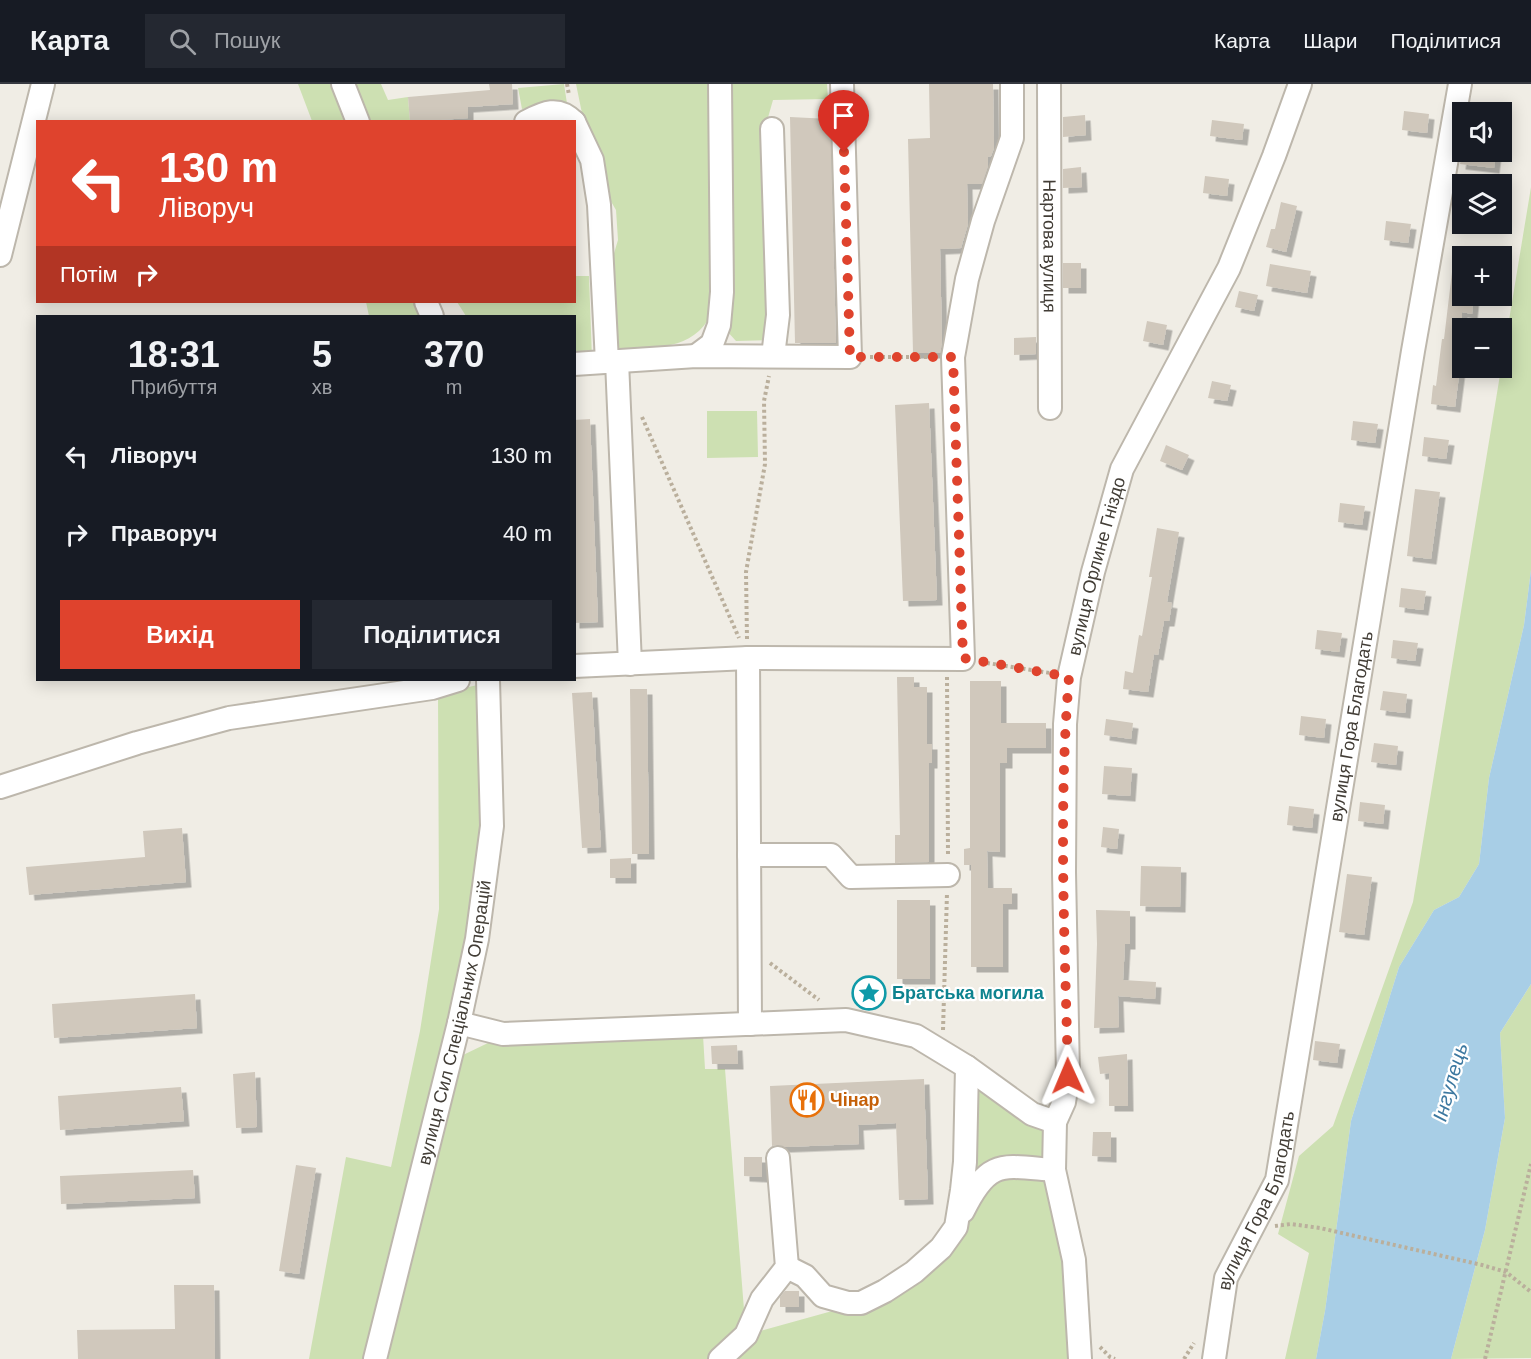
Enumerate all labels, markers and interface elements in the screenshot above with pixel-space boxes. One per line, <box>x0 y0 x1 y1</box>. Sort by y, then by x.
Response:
search box <box>145 14 565 68</box>
text: Карта <box>30 25 109 56</box>
icon: search <box>166 25 199 58</box>
text: Пошук <box>214 28 280 53</box>
text: Карта <box>1214 29 1270 52</box>
text: Шари <box>1303 29 1358 52</box>
text: Поділитися <box>1391 29 1501 52</box>
pin <box>818 90 869 152</box>
icon: arrive <box>827 99 860 132</box>
map controls <box>1452 102 1512 378</box>
button: sound <box>1452 102 1512 162</box>
icon: left <box>60 144 138 222</box>
text: 130 m <box>159 144 278 191</box>
button: layers <box>1452 174 1512 234</box>
street label: Нартова вулиця <box>1039 179 1060 313</box>
text: Ліворуч <box>159 193 254 223</box>
button: + <box>1452 246 1512 306</box>
icon: right <box>130 258 163 291</box>
text: Потім <box>60 262 118 287</box>
button: − <box>1452 318 1512 378</box>
text: 18:31 <box>128 334 220 375</box>
text: 5 <box>312 334 332 375</box>
text: 370 <box>424 334 484 375</box>
text: Прибуття <box>130 376 217 398</box>
text: хв <box>312 376 332 398</box>
text: m <box>446 376 462 398</box>
icon: left <box>60 440 93 473</box>
text: Ліворуч <box>111 443 197 468</box>
text: 130 m <box>491 443 552 468</box>
street label: вулиця Орлине Гніздо <box>1064 475 1129 657</box>
icon: right <box>60 518 93 551</box>
text: Праворуч <box>111 521 217 546</box>
text: 40 m <box>503 521 552 546</box>
button: Вихід <box>60 600 300 669</box>
button: Поділитися <box>312 600 552 669</box>
street label: вулиця Гора Благодать <box>1326 630 1377 823</box>
street label: вулиця Сил Спеціальних Операцій <box>414 879 495 1167</box>
place icon: Братська могила <box>851 975 887 1011</box>
place label: Братська могила <box>892 983 1045 1003</box>
water label: Інгулець <box>1428 1040 1472 1124</box>
position arrow <box>1036 1044 1100 1108</box>
restaurant icon: Чінар <box>789 1082 825 1118</box>
place label: Чінар <box>830 1090 880 1110</box>
street label: вулиця Гора Благодать <box>1214 1109 1298 1292</box>

